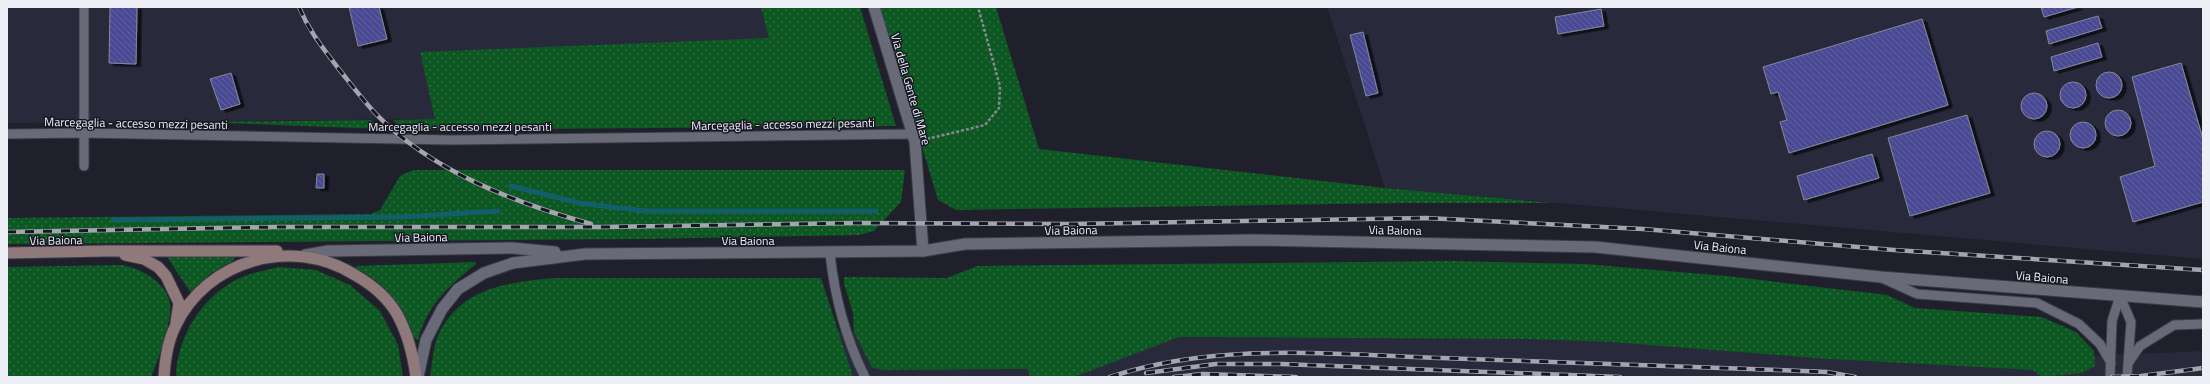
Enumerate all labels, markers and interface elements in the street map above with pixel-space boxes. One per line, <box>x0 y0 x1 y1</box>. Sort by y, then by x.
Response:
street label: Via della Gente di Mare <box>886 31 936 147</box>
street label: Marcegaglia - accesso mezzi pesanti <box>44 112 228 134</box>
street label: Marcegaglia - accesso mezzi pesanti <box>691 113 875 135</box>
street label: Marcegaglia - accesso mezzi pesanti <box>368 117 552 136</box>
street label: Via Baiona <box>1044 220 1098 240</box>
street label: Via Baiona <box>1368 220 1422 240</box>
street label: Via Baiona <box>394 227 448 247</box>
street label: Via Baiona <box>29 230 83 250</box>
street label: Via Baiona <box>721 231 775 250</box>
street label: Via Baiona <box>1693 235 1747 259</box>
street label: Via Baiona <box>2015 265 2069 289</box>

